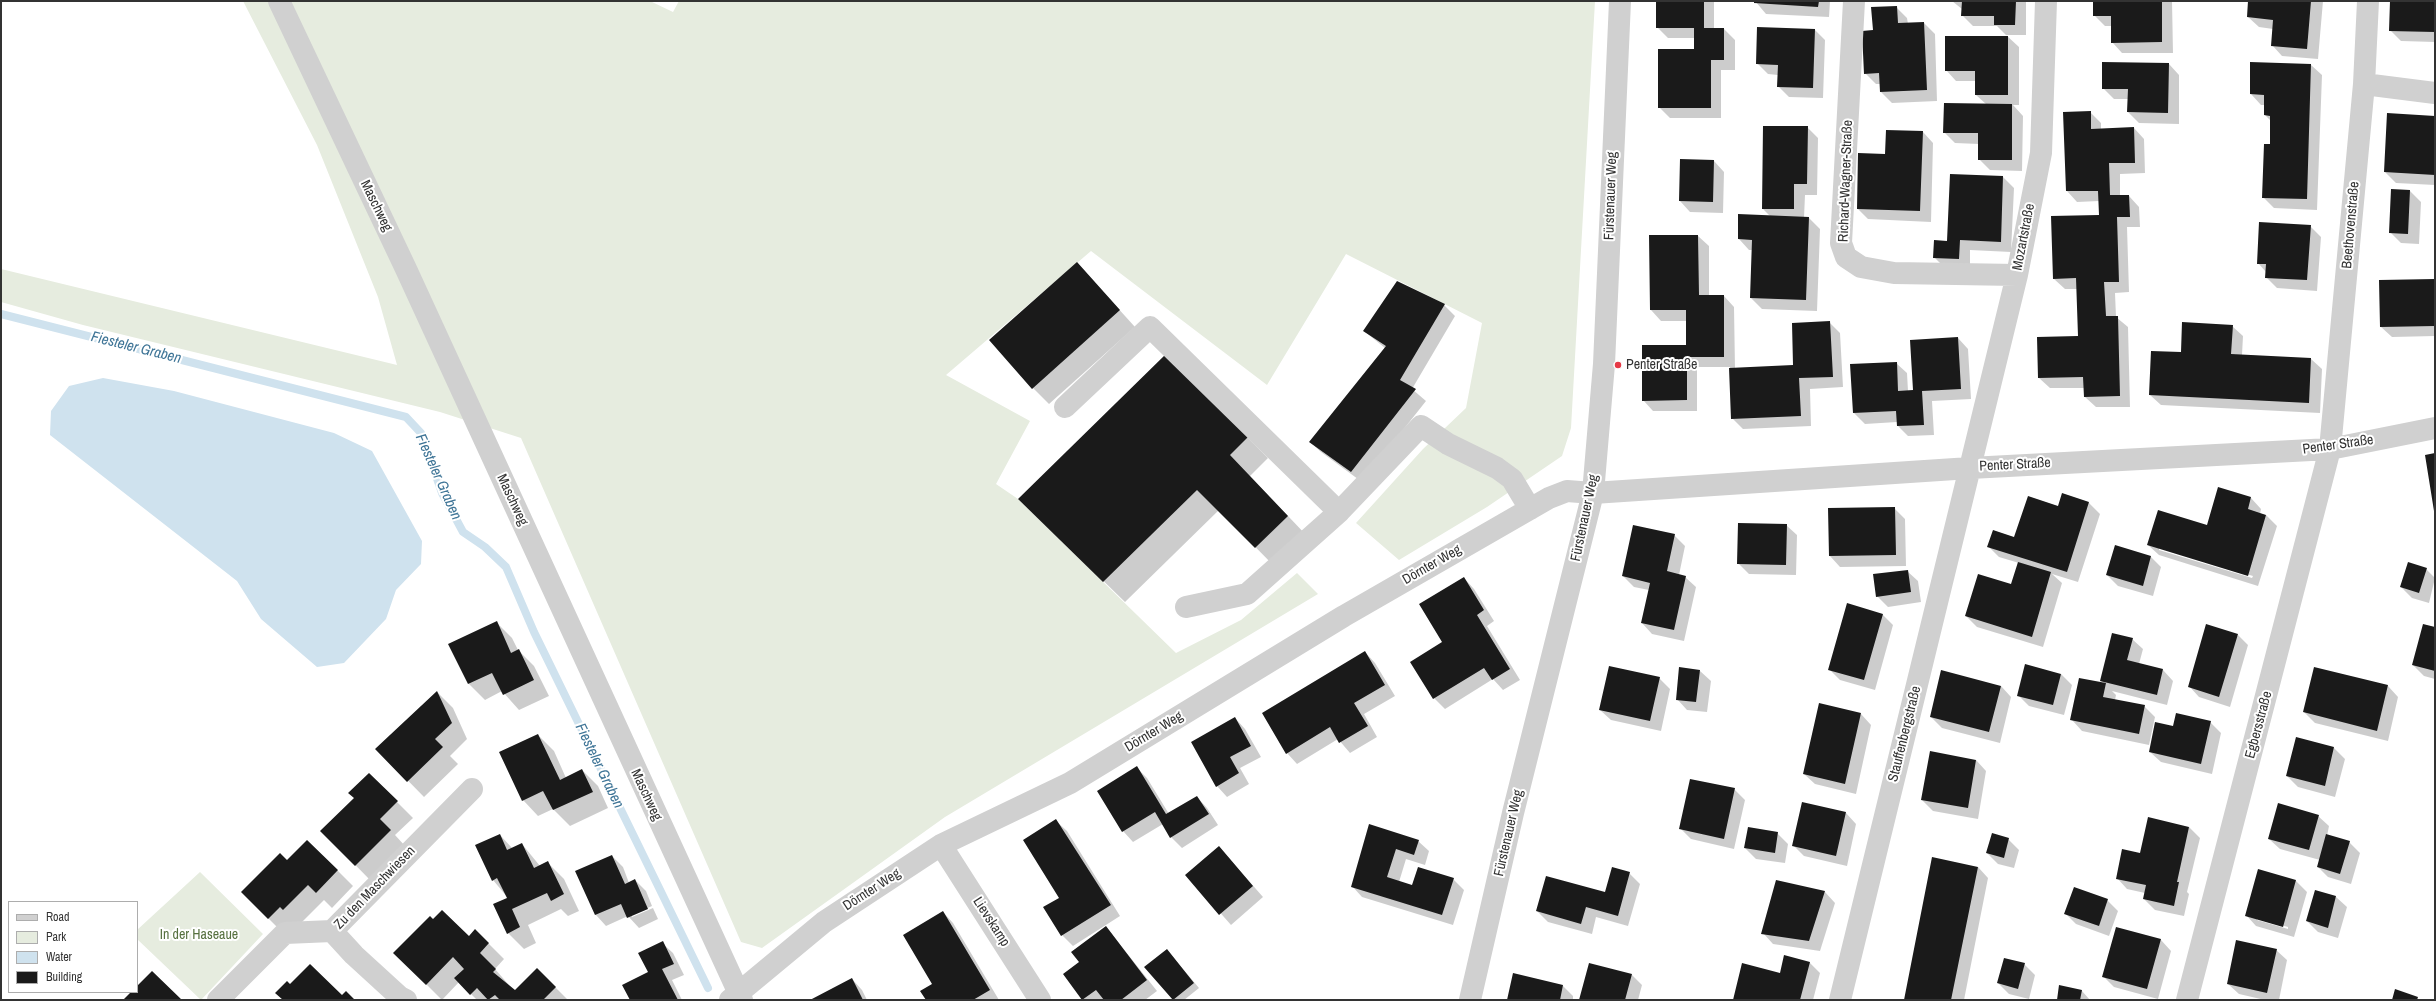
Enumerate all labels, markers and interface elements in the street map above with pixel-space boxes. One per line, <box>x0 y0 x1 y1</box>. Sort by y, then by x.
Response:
street label: Richard-Wagner-Straße <box>1835 120 1857 242</box>
street label: Fürstenauer Weg <box>1601 151 1621 241</box>
street label: Maschweg <box>356 178 396 234</box>
street label: Beethovenstraße <box>2339 181 2363 269</box>
street label: Mozartstraße <box>2009 202 2039 272</box>
water label: Fiesteler Graben <box>89 328 183 368</box>
place label: Penter Straße <box>1626 357 1697 373</box>
marker: Penter Straße <box>1613 360 1623 370</box>
water label: Fiesteler Graben <box>411 431 465 523</box>
street label: Penter Straße <box>2301 432 2375 458</box>
street label: Penter Straße <box>1979 455 2051 475</box>
street label: Maschweg <box>493 472 531 528</box>
street label: Fürstenauer Weg <box>1568 473 1602 563</box>
street label: Dörnter Weg <box>1400 542 1464 588</box>
street label: Stauffenbergstraße <box>1885 684 1925 784</box>
street label: Egbersstraße <box>2242 690 2276 760</box>
street label: Dörnter Weg <box>1122 708 1186 756</box>
water label: Fiesteler Graben <box>571 721 627 811</box>
street label: Maschweg <box>627 767 665 823</box>
street label: Fürstenauer Weg <box>1491 788 1527 878</box>
street label: Zu den Maschwiesen <box>331 843 419 933</box>
street label: Dörnter Weg <box>840 865 904 915</box>
street label: Lievskamp <box>969 894 1013 950</box>
legend <box>8 901 138 993</box>
text: Road <box>46 909 70 925</box>
park label: In der Haseaue <box>160 927 238 943</box>
text: Park <box>46 929 66 945</box>
text: Water <box>46 949 72 965</box>
text: Building <box>46 969 82 985</box>

